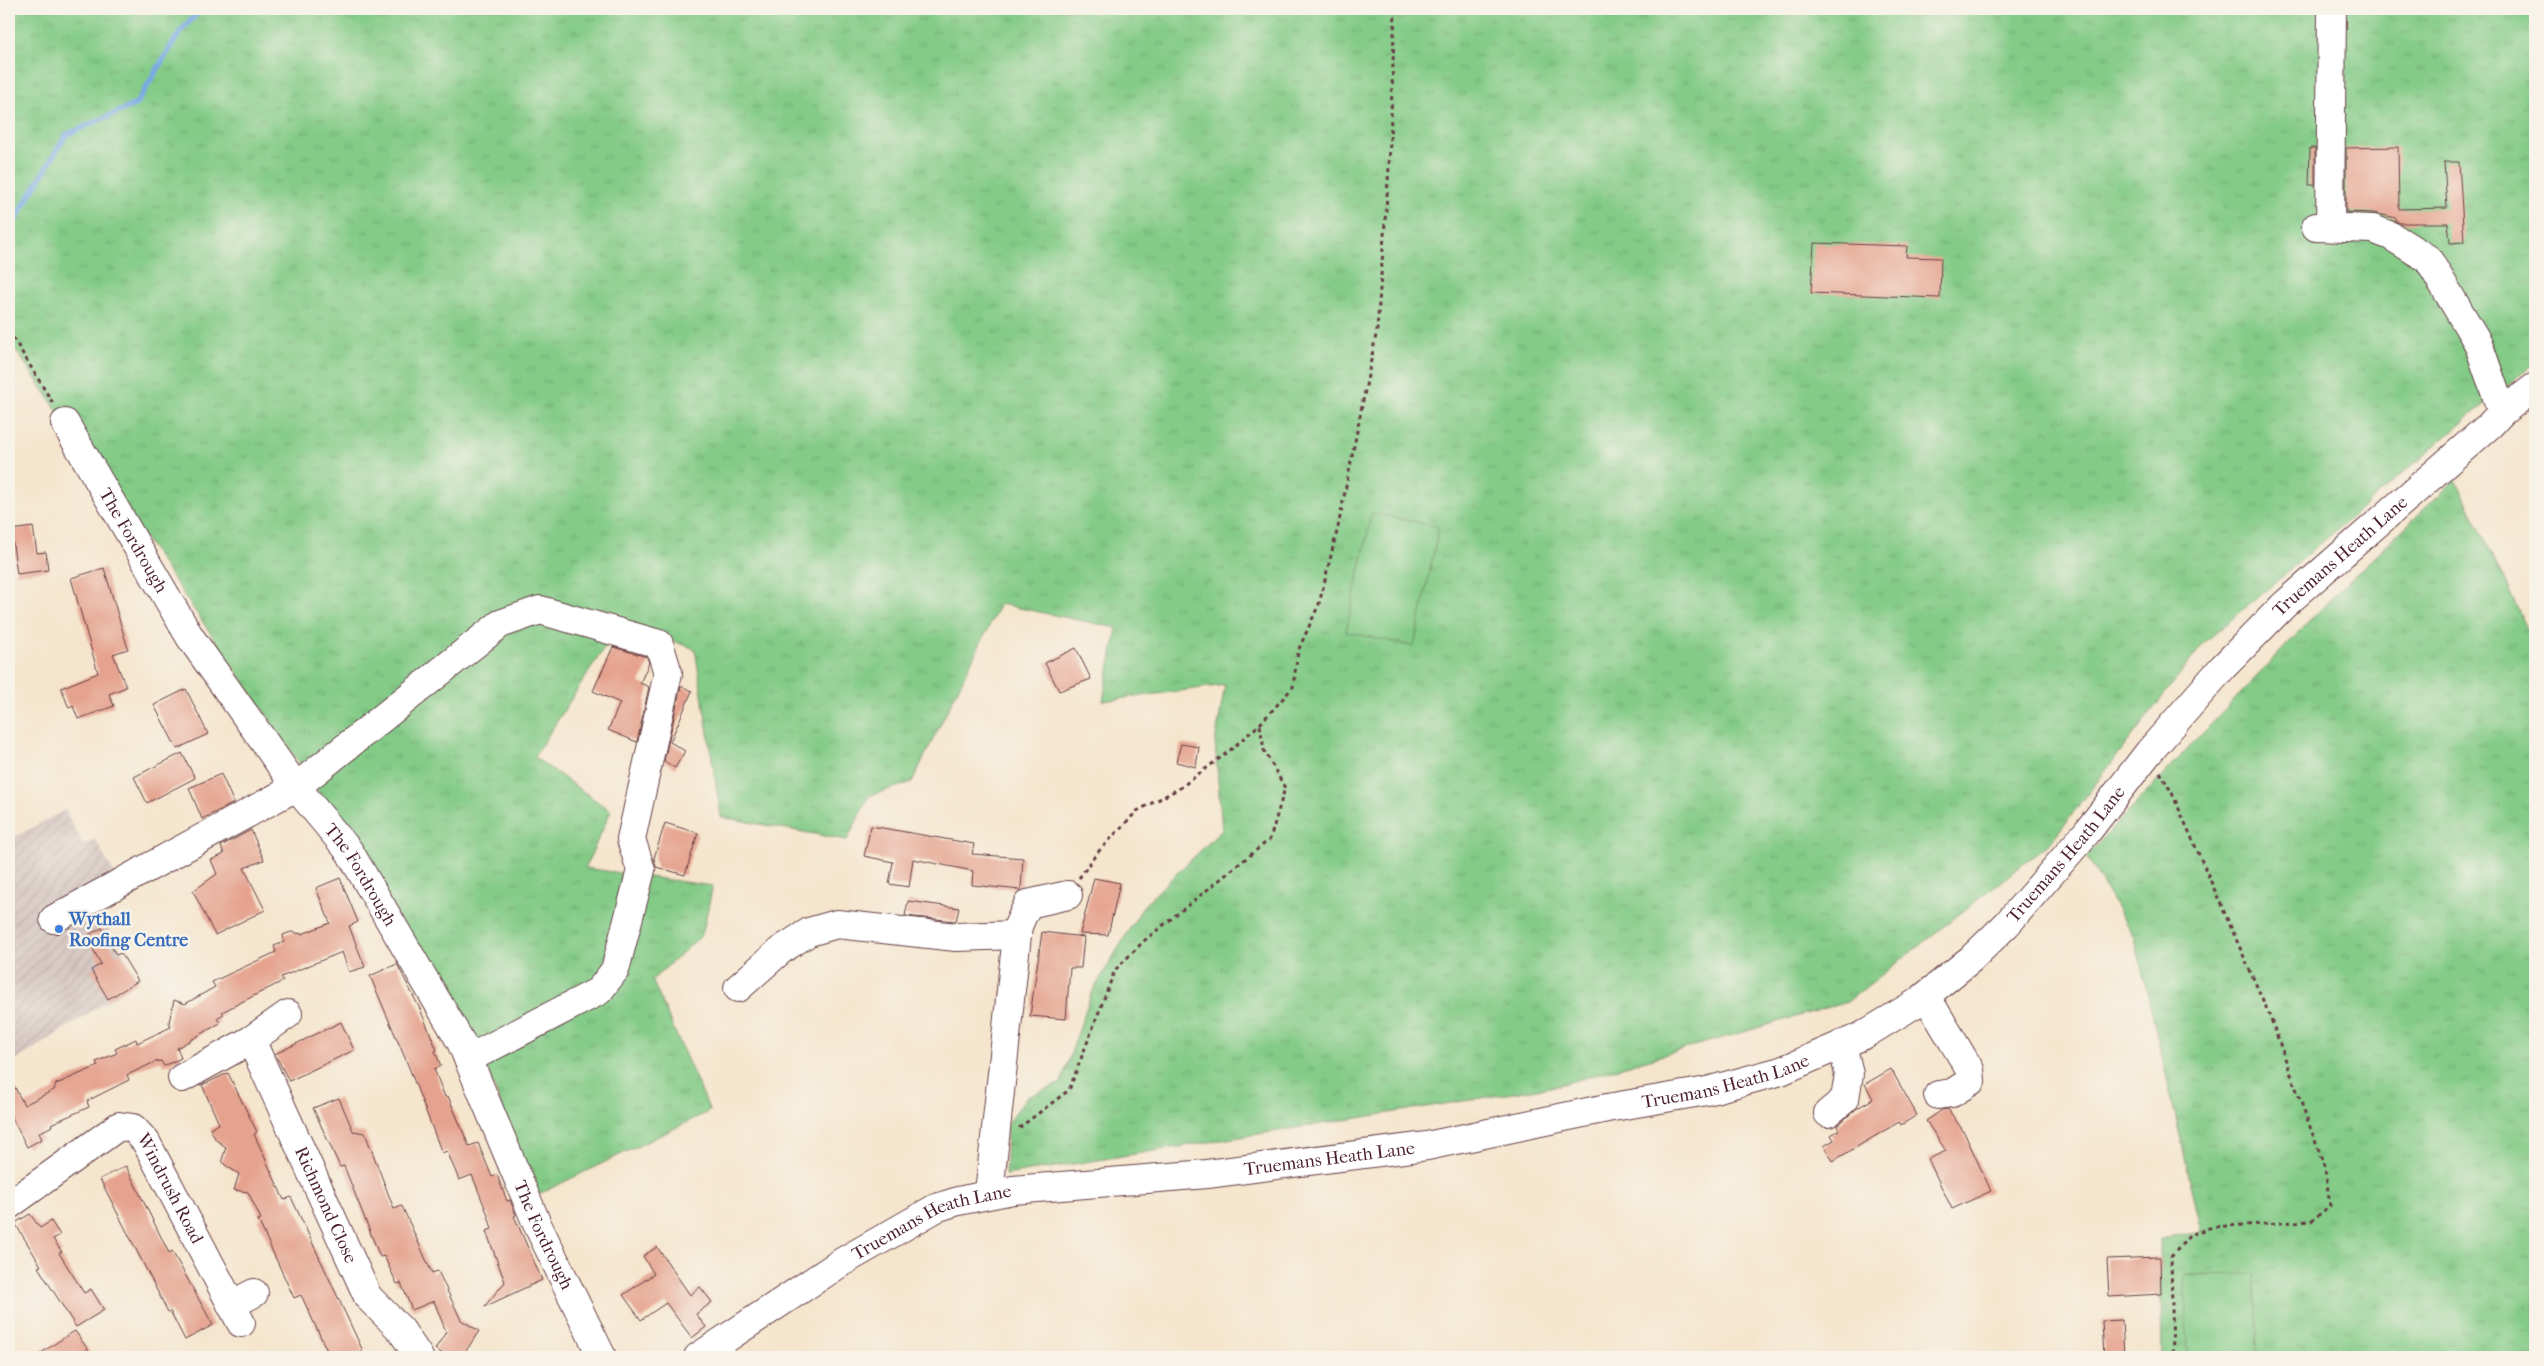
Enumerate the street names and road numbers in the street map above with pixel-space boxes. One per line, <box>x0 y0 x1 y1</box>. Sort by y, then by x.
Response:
street label: The Fordrough <box>94 485 172 597</box>
street label: Truemans Heath Lane <box>2269 492 2412 621</box>
street label: Truemans Heath Lane <box>2003 782 2130 927</box>
street label: The Fordrough <box>320 820 401 930</box>
street label: Truemans Heath Lane <box>1640 1050 1813 1113</box>
street label: Windrush Road <box>132 1129 208 1247</box>
street label: Truemans Heath Lane <box>1243 1138 1416 1180</box>
street label: Richmond Close <box>290 1143 361 1267</box>
street label: The Fordrough <box>509 1178 577 1293</box>
street label: Truemans Heath Lane <box>849 1181 1013 1265</box>

